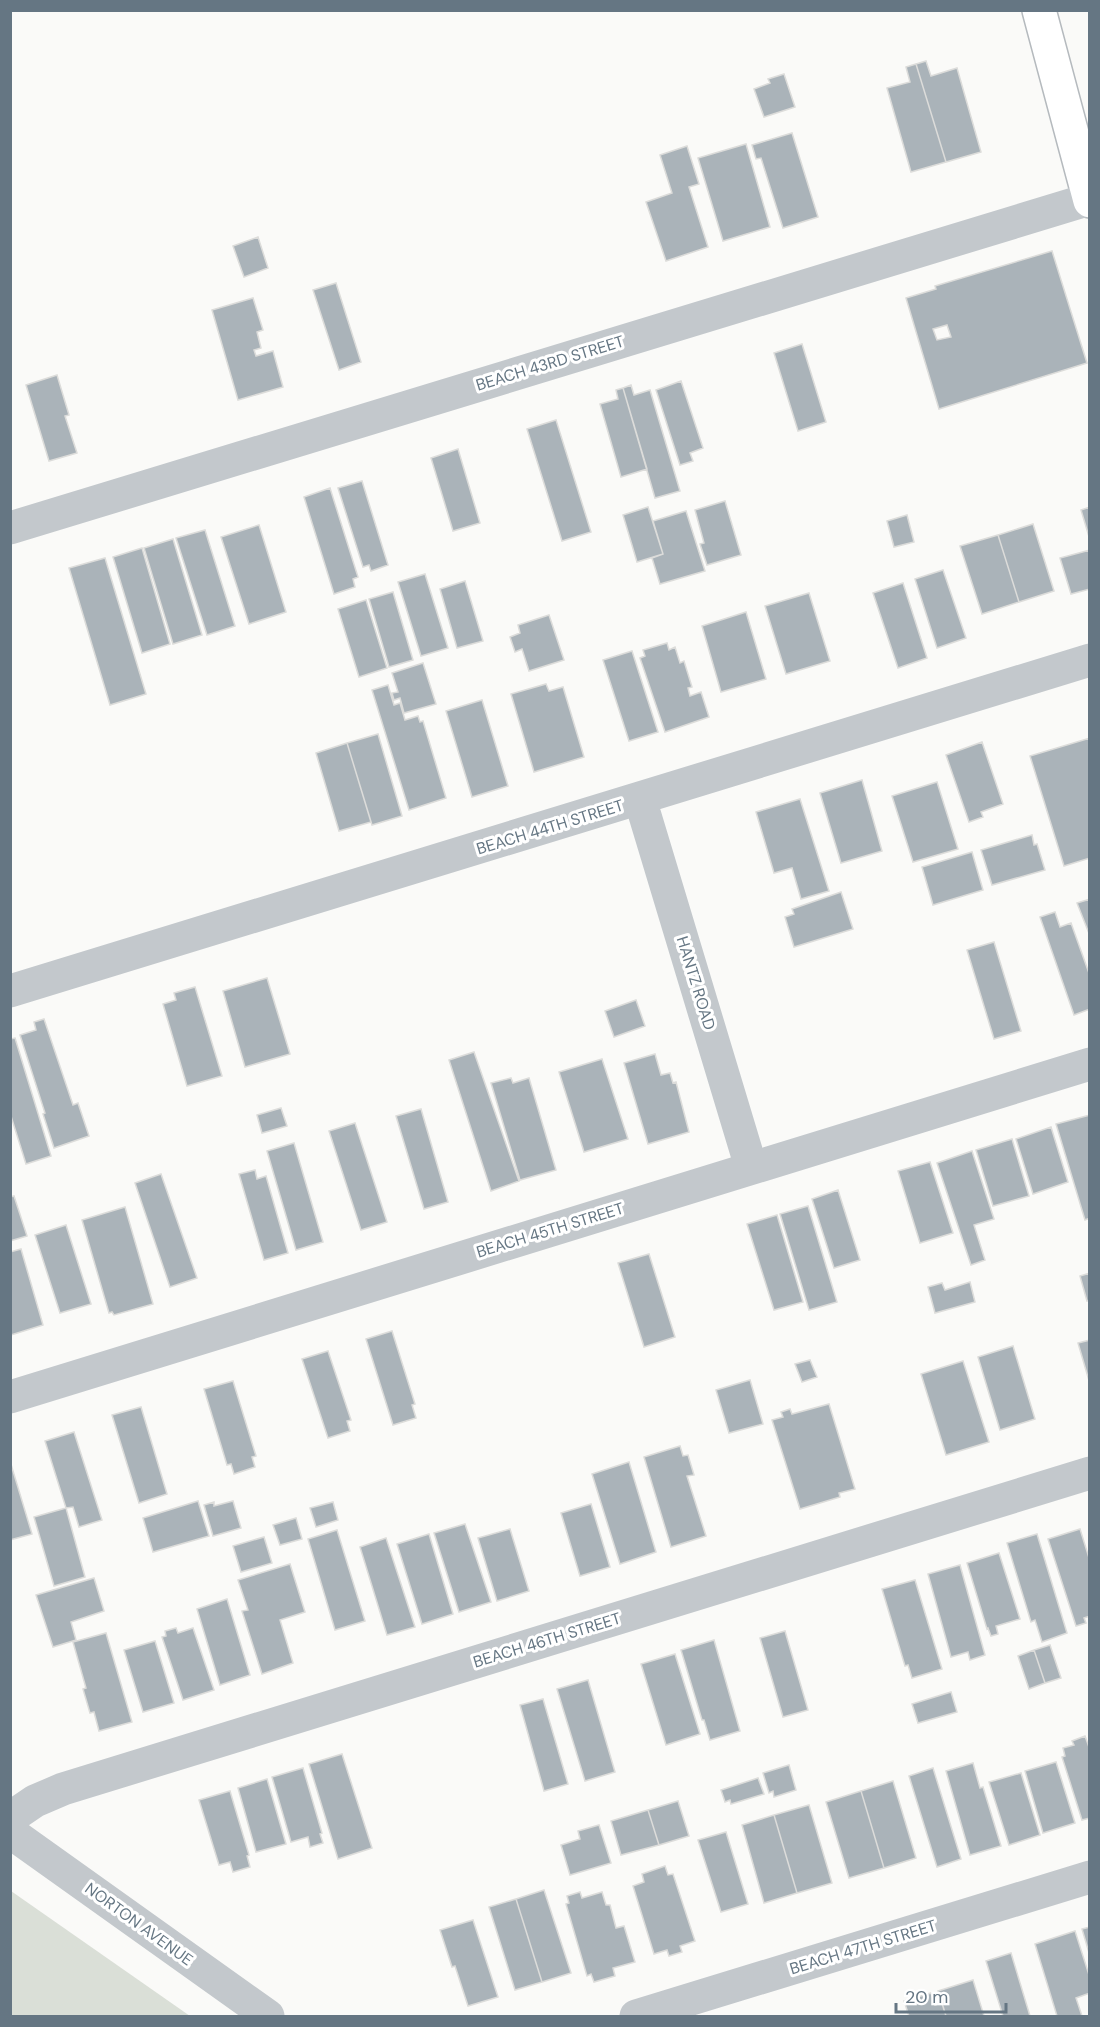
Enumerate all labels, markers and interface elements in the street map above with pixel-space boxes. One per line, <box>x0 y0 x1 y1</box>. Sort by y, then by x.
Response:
street label: BEACH 43RD STREET <box>473 330 627 396</box>
street label: BEACH 44TH STREET <box>474 795 626 859</box>
street label: HANTZ ROAD <box>672 933 720 1033</box>
street label: BEACH 45TH STREET <box>474 1198 626 1262</box>
street label: BEACH 46TH STREET <box>471 1608 623 1672</box>
street label: NORTON AVENUE <box>81 1878 197 1970</box>
street label: BEACH 47TH STREET <box>787 1915 939 1979</box>
scale bar <box>896 1976 1006 2014</box>
text: 20 m <box>905 1985 948 2009</box>

